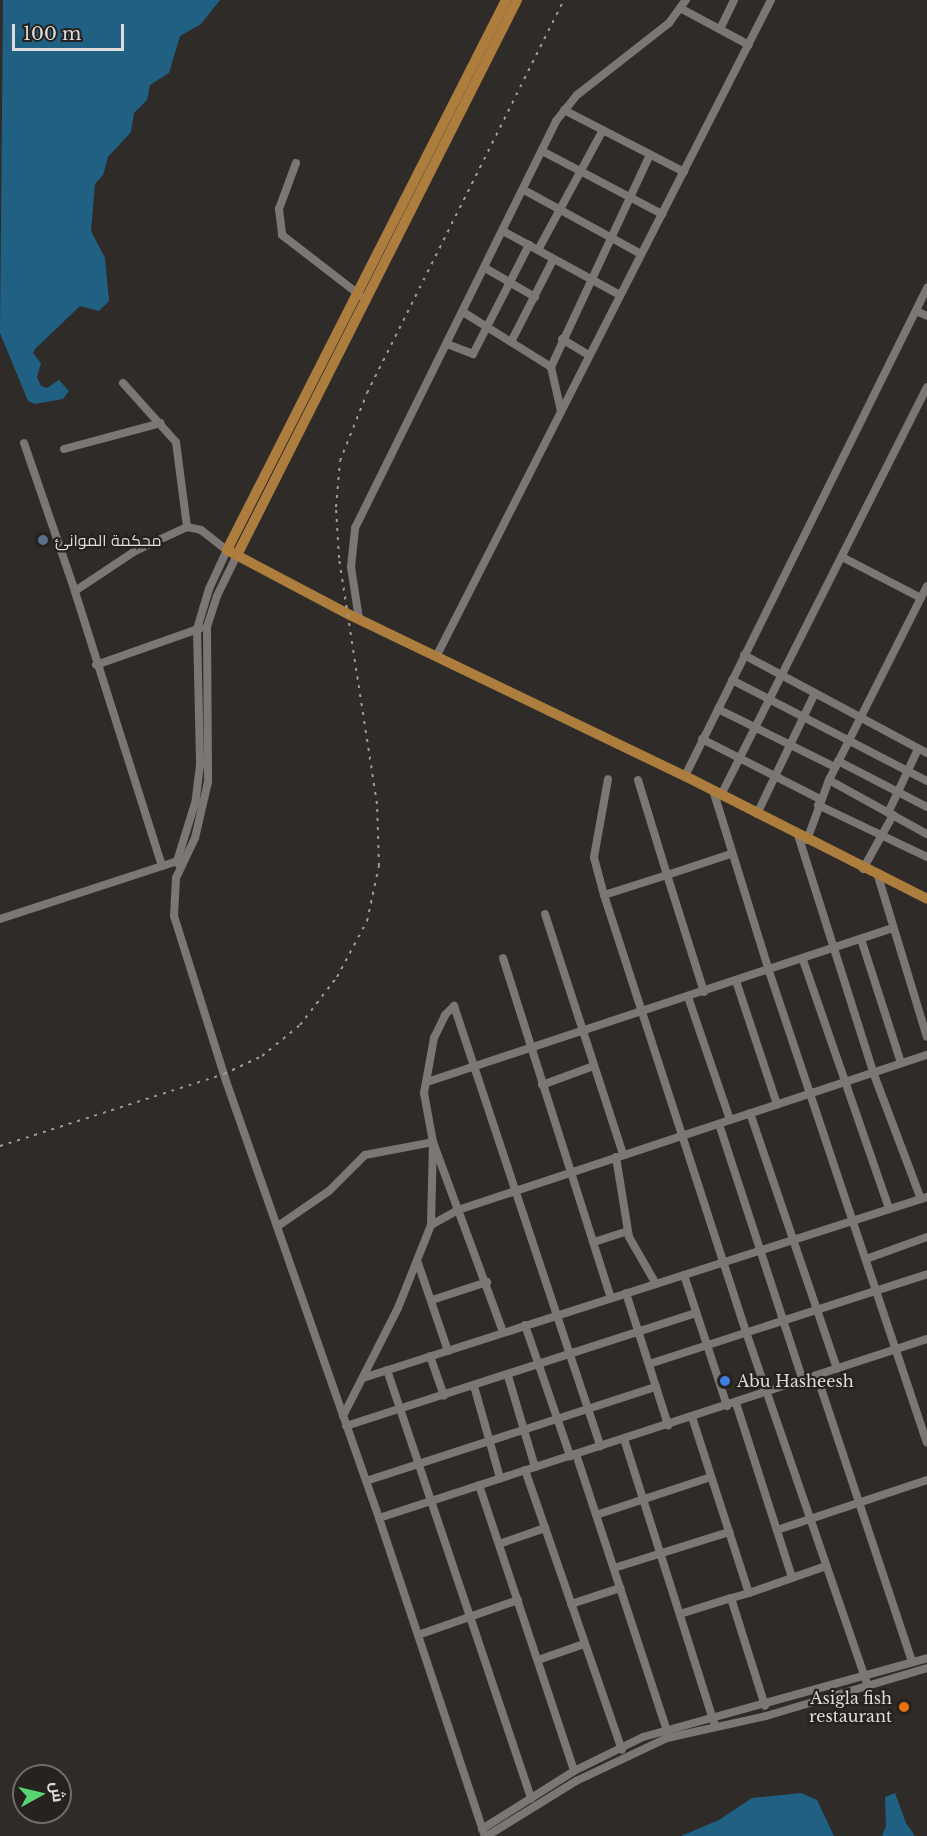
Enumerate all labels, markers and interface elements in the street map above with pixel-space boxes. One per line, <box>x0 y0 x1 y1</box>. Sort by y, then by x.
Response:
scale bar <box>15 12 128 50</box>
text: 100 m <box>23 23 81 45</box>
place label: محكمة الموانئ <box>55 530 162 550</box>
marker: محكمة الموانئ <box>36 533 50 547</box>
place label: Abu Hasheesh <box>737 1371 854 1391</box>
marker: Abu Hasheesh <box>718 1374 732 1388</box>
place label: Asigla fish restaurant <box>809 1688 892 1726</box>
marker: Asigla fish restaurant <box>897 1700 911 1714</box>
north arrow <box>12 1764 72 1824</box>
text: ش <box>47 1780 69 1803</box>

